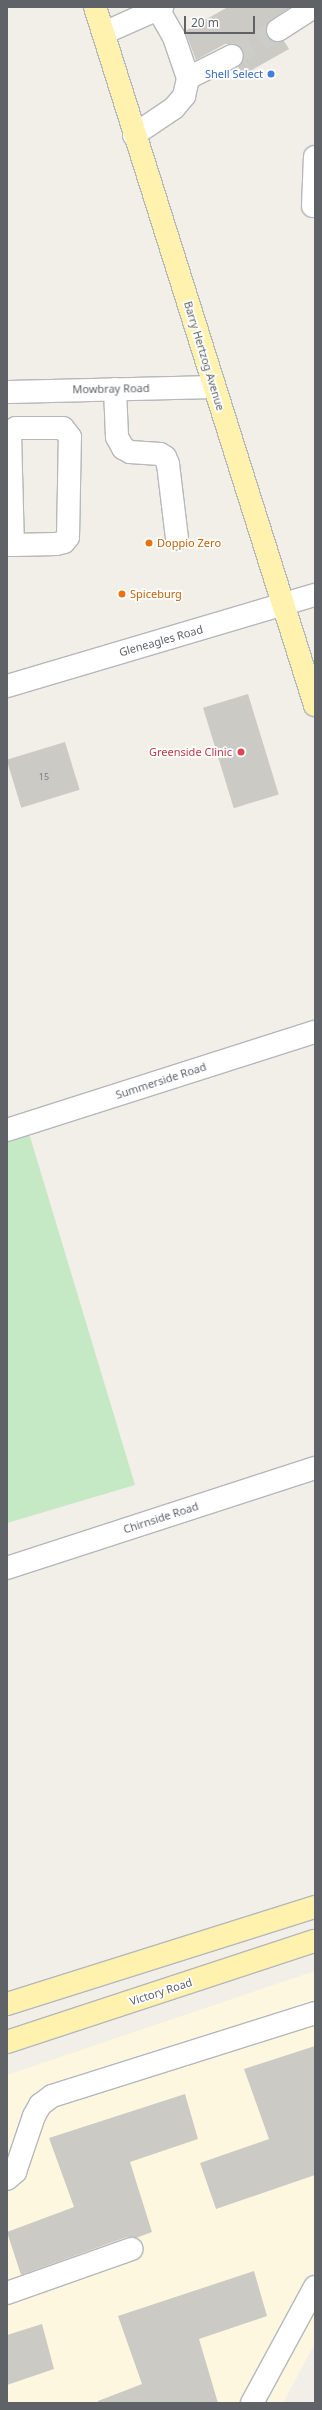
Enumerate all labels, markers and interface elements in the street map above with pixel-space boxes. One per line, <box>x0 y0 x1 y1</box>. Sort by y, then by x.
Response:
scale bar <box>186 8 257 34</box>
text: 20 m <box>191 14 219 31</box>
place label: Shell Select <box>205 67 263 81</box>
marker: Shell Select <box>266 69 276 79</box>
street label: Barry Hertzog Avenue <box>181 300 227 412</box>
street label: Mowbray Road <box>72 382 150 396</box>
place label: Doppio Zero <box>157 536 221 550</box>
marker: Doppio Zero <box>144 538 154 548</box>
place label: Spiceburg <box>130 587 182 601</box>
marker: Spiceburg <box>117 589 127 599</box>
street label: Gleneagles Road <box>118 623 204 659</box>
place label: Greenside Clinic <box>149 745 232 759</box>
marker: Greenside Clinic <box>235 746 247 758</box>
house number: 15 <box>39 772 49 782</box>
street label: Summerside Road <box>114 1060 208 1102</box>
street label: Chirnside Road <box>122 1500 200 1536</box>
street label: Victory Road <box>128 1976 194 2008</box>

